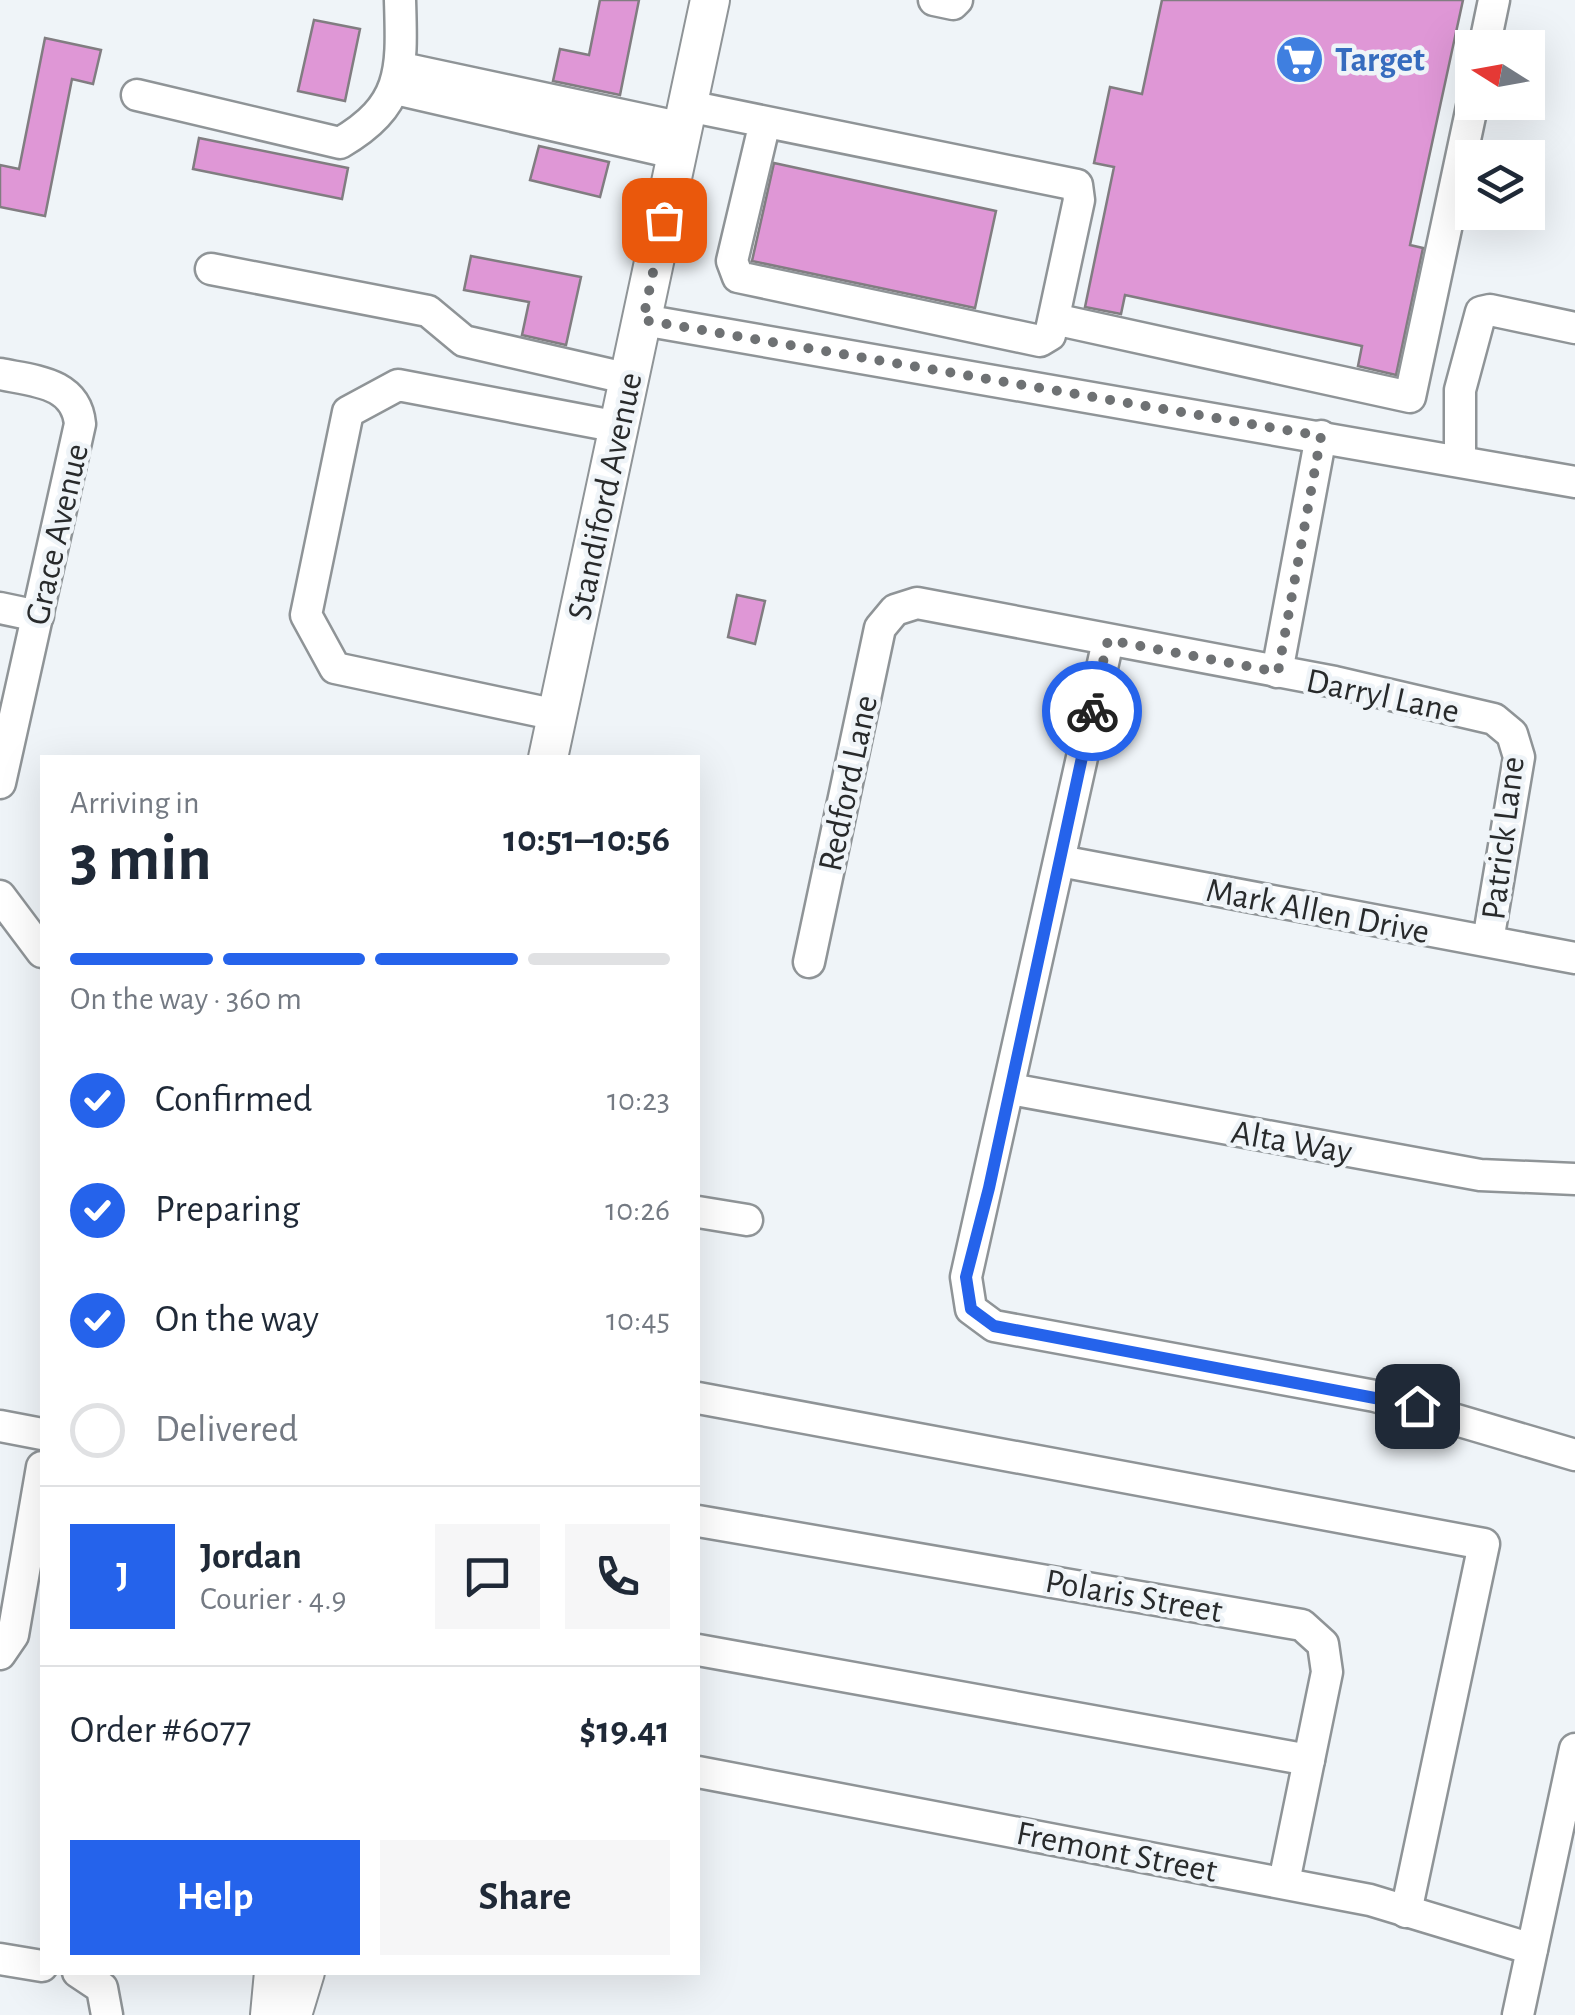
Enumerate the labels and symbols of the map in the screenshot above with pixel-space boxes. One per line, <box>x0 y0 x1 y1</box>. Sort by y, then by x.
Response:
north arrow <box>1455 30 1545 120</box>
supermarket icon: Target <box>1274 33 1326 85</box>
place label: Target <box>1335 43 1425 78</box>
pin <box>622 178 707 263</box>
street label: Standiford Avenue <box>562 369 649 623</box>
street label: Grace Avenue <box>20 440 95 628</box>
courier <box>1042 661 1142 761</box>
street label: Darryl Lane <box>1303 663 1462 730</box>
street label: Redford Lane <box>813 692 884 874</box>
street label: Patrick Lane <box>1476 755 1531 922</box>
street label: Mark Allen Drive <box>1203 873 1432 950</box>
street label: Alta Way <box>1229 1115 1355 1170</box>
pin <box>1375 1364 1460 1449</box>
street label: Polaris Street <box>1042 1564 1225 1629</box>
street label: Fremont Street <box>1013 1816 1220 1889</box>

